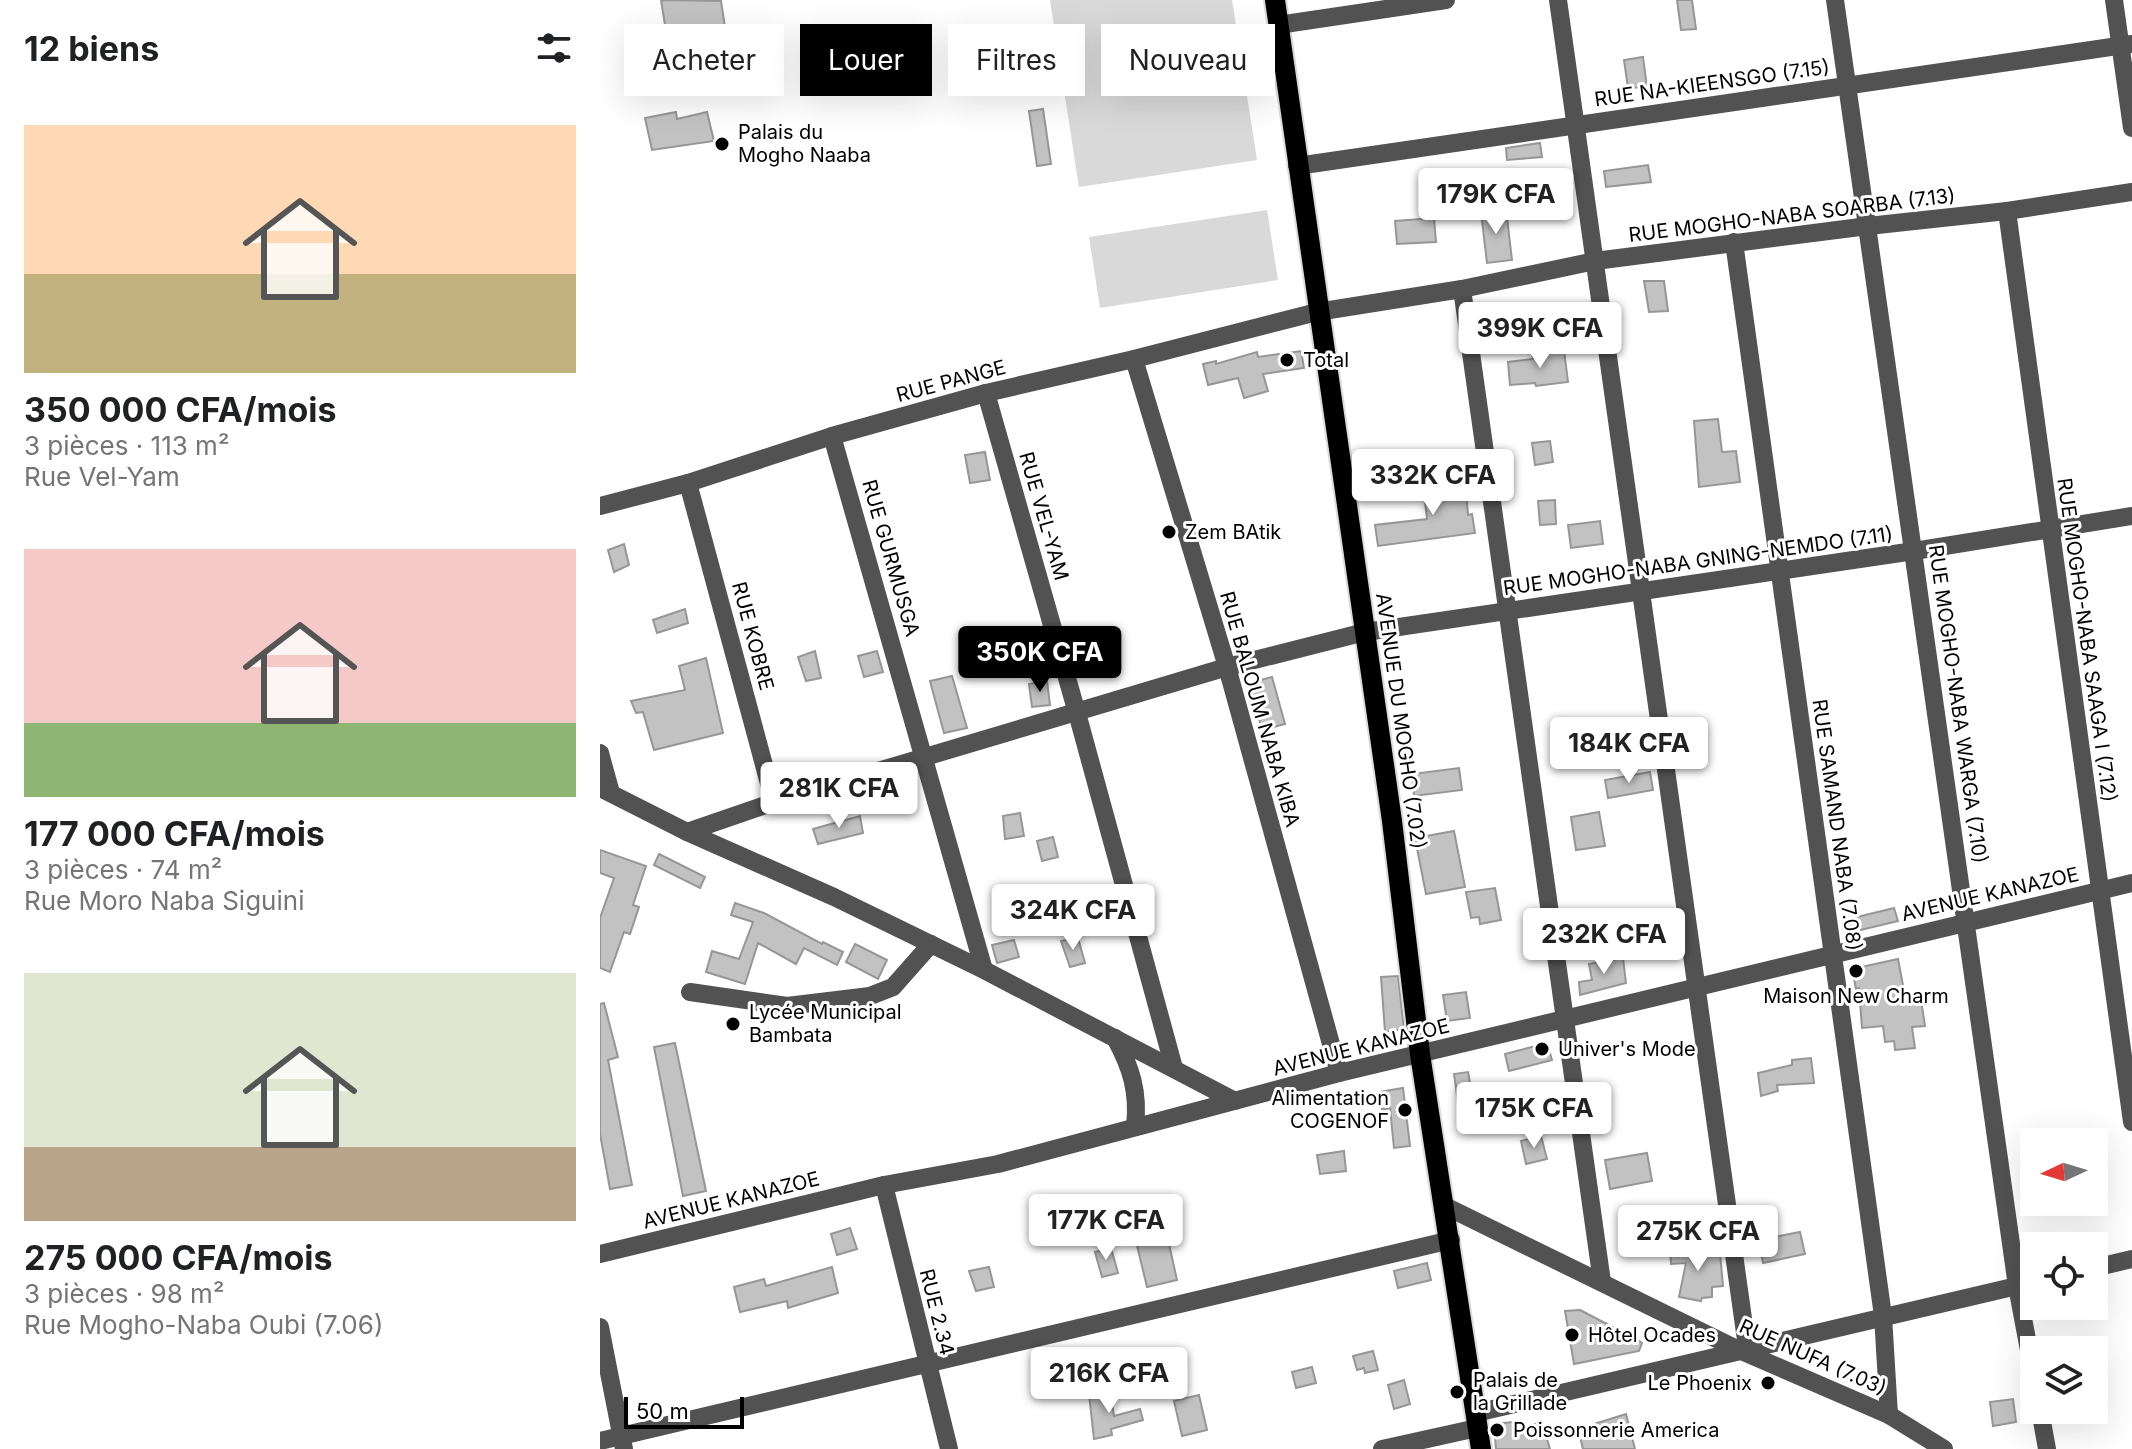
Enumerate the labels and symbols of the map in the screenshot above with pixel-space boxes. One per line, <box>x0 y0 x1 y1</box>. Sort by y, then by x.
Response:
street label: RUE NA-KIEENSGO (7.15) <box>1593 55 1831 111</box>
place label: Palais du Mogho Naaba <box>738 120 871 167</box>
marker: Palais du Mogho Naaba <box>713 135 731 153</box>
pin: 179K CFA <box>1413 168 1579 236</box>
street label: RUE MOGHO-NABA SOARBA (7.13) <box>1627 183 1957 247</box>
pin: 399K CFA <box>1457 302 1623 370</box>
place label: Total <box>1303 348 1349 372</box>
marker: Total <box>1278 351 1296 369</box>
street label: RUE PANGE <box>894 355 1008 407</box>
street label: RUE VEL-YAM <box>1014 449 1074 583</box>
pin: 332K CFA <box>1350 449 1516 517</box>
street label: RUE MOGHO-NABA SAAGA I (7.12) <box>2052 476 2122 804</box>
street label: RUE GURMUSGA <box>857 477 925 639</box>
place label: Zem BAtik <box>1185 520 1281 544</box>
street label: RUE MOGHO-NABA GNING-NEMDO (7.11) <box>1502 522 1894 600</box>
marker: Zem BAtik <box>1160 523 1178 541</box>
street label: RUE MOGHO-NABA WARGA (7.10) <box>1924 543 1992 865</box>
street label: RUE KOBRE <box>727 579 779 693</box>
street label: RUE BALOUM NABA KIBA <box>1215 588 1305 830</box>
street label: AVENUE DU MOGHO (7.02) <box>1371 591 1431 851</box>
pin: 350K CFA <box>957 626 1123 694</box>
street label: RUE SAMAND NABA (7.08) <box>1807 698 1867 952</box>
pin: 184K CFA <box>1546 717 1712 785</box>
pin: 281K CFA <box>756 762 922 830</box>
street label: AVENUE KANAZOE <box>1899 862 2081 926</box>
pin: 324K CFA <box>990 884 1156 952</box>
pin: 232K CFA <box>1521 908 1687 976</box>
marker: Maison New Charm <box>1847 962 1865 980</box>
place label: Maison New Charm <box>1763 984 1949 1008</box>
place label: Lycée Municipal Bambata <box>749 1000 902 1047</box>
street label: AVENUE KANAZOE <box>1270 1013 1452 1081</box>
marker: Lycée Municipal Bambata <box>724 1015 742 1033</box>
place label: Univer's Mode <box>1558 1037 1696 1061</box>
marker: Univer's Mode <box>1533 1040 1551 1058</box>
pin: 175K CFA <box>1451 1082 1617 1150</box>
place label: Alimentation COGENOF <box>1271 1086 1389 1133</box>
marker: Alimentation COGENOF <box>1396 1101 1414 1119</box>
north arrow <box>2020 1128 2108 1216</box>
street label: AVENUE KANAZOE <box>640 1166 822 1234</box>
pin: 177K CFA <box>1023 1194 1189 1262</box>
pin: 275K CFA <box>1615 1205 1781 1273</box>
street label: RUE 2.34 <box>915 1266 959 1358</box>
street label: RUE NUFA (7.03) <box>1736 1314 1890 1400</box>
place label: Hôtel Ocades <box>1588 1323 1716 1347</box>
marker: Hôtel Ocades <box>1563 1326 1581 1344</box>
pin: 216K CFA <box>1026 1347 1192 1415</box>
place label: Palais de la Grillade <box>1473 1368 1567 1415</box>
place label: Le Phoenix <box>1648 1371 1752 1395</box>
marker: Le Phoenix <box>1759 1374 1777 1392</box>
marker: Palais de la Grillade <box>1448 1383 1466 1401</box>
scale bar <box>624 1393 744 1429</box>
place label: Poissonnerie America <box>1513 1418 1719 1442</box>
marker: Poissonnerie America <box>1488 1421 1506 1439</box>

